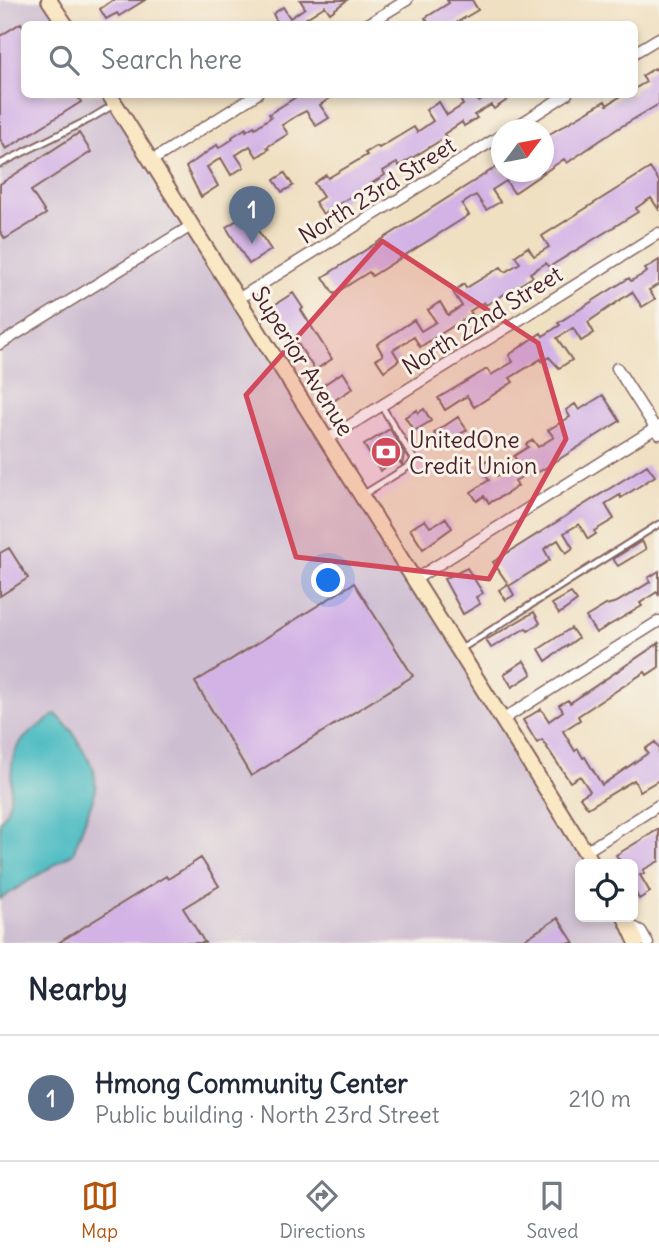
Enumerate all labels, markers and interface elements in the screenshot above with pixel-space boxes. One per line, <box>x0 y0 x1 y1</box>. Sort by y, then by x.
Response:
search box <box>21 21 638 98</box>
icon: search <box>45 41 83 79</box>
text: Search here <box>101 43 242 76</box>
north arrow <box>491 119 554 182</box>
street label: North 23rd Street <box>293 130 461 250</box>
pin: 1 <box>229 186 275 244</box>
street label: North 22nd Street <box>397 259 568 381</box>
street label: Superior Avenue <box>245 281 361 441</box>
place label: UnitedOne Credit Union <box>409 425 537 480</box>
bank icon: UnitedOne Credit Union <box>369 435 403 469</box>
your location <box>311 563 345 597</box>
map controls <box>575 859 638 922</box>
button: locate <box>575 859 638 922</box>
text: Nearby <box>28 970 128 1008</box>
text: Hmong Community Center <box>95 1067 408 1100</box>
text: 1 <box>46 1084 56 1113</box>
text: 210 m <box>568 1084 631 1113</box>
text: Public building · North 23rd Street <box>95 1100 439 1129</box>
tab: Map <box>81 1177 119 1243</box>
tab: Directions <box>280 1177 365 1243</box>
tab: Saved <box>526 1177 578 1243</box>

